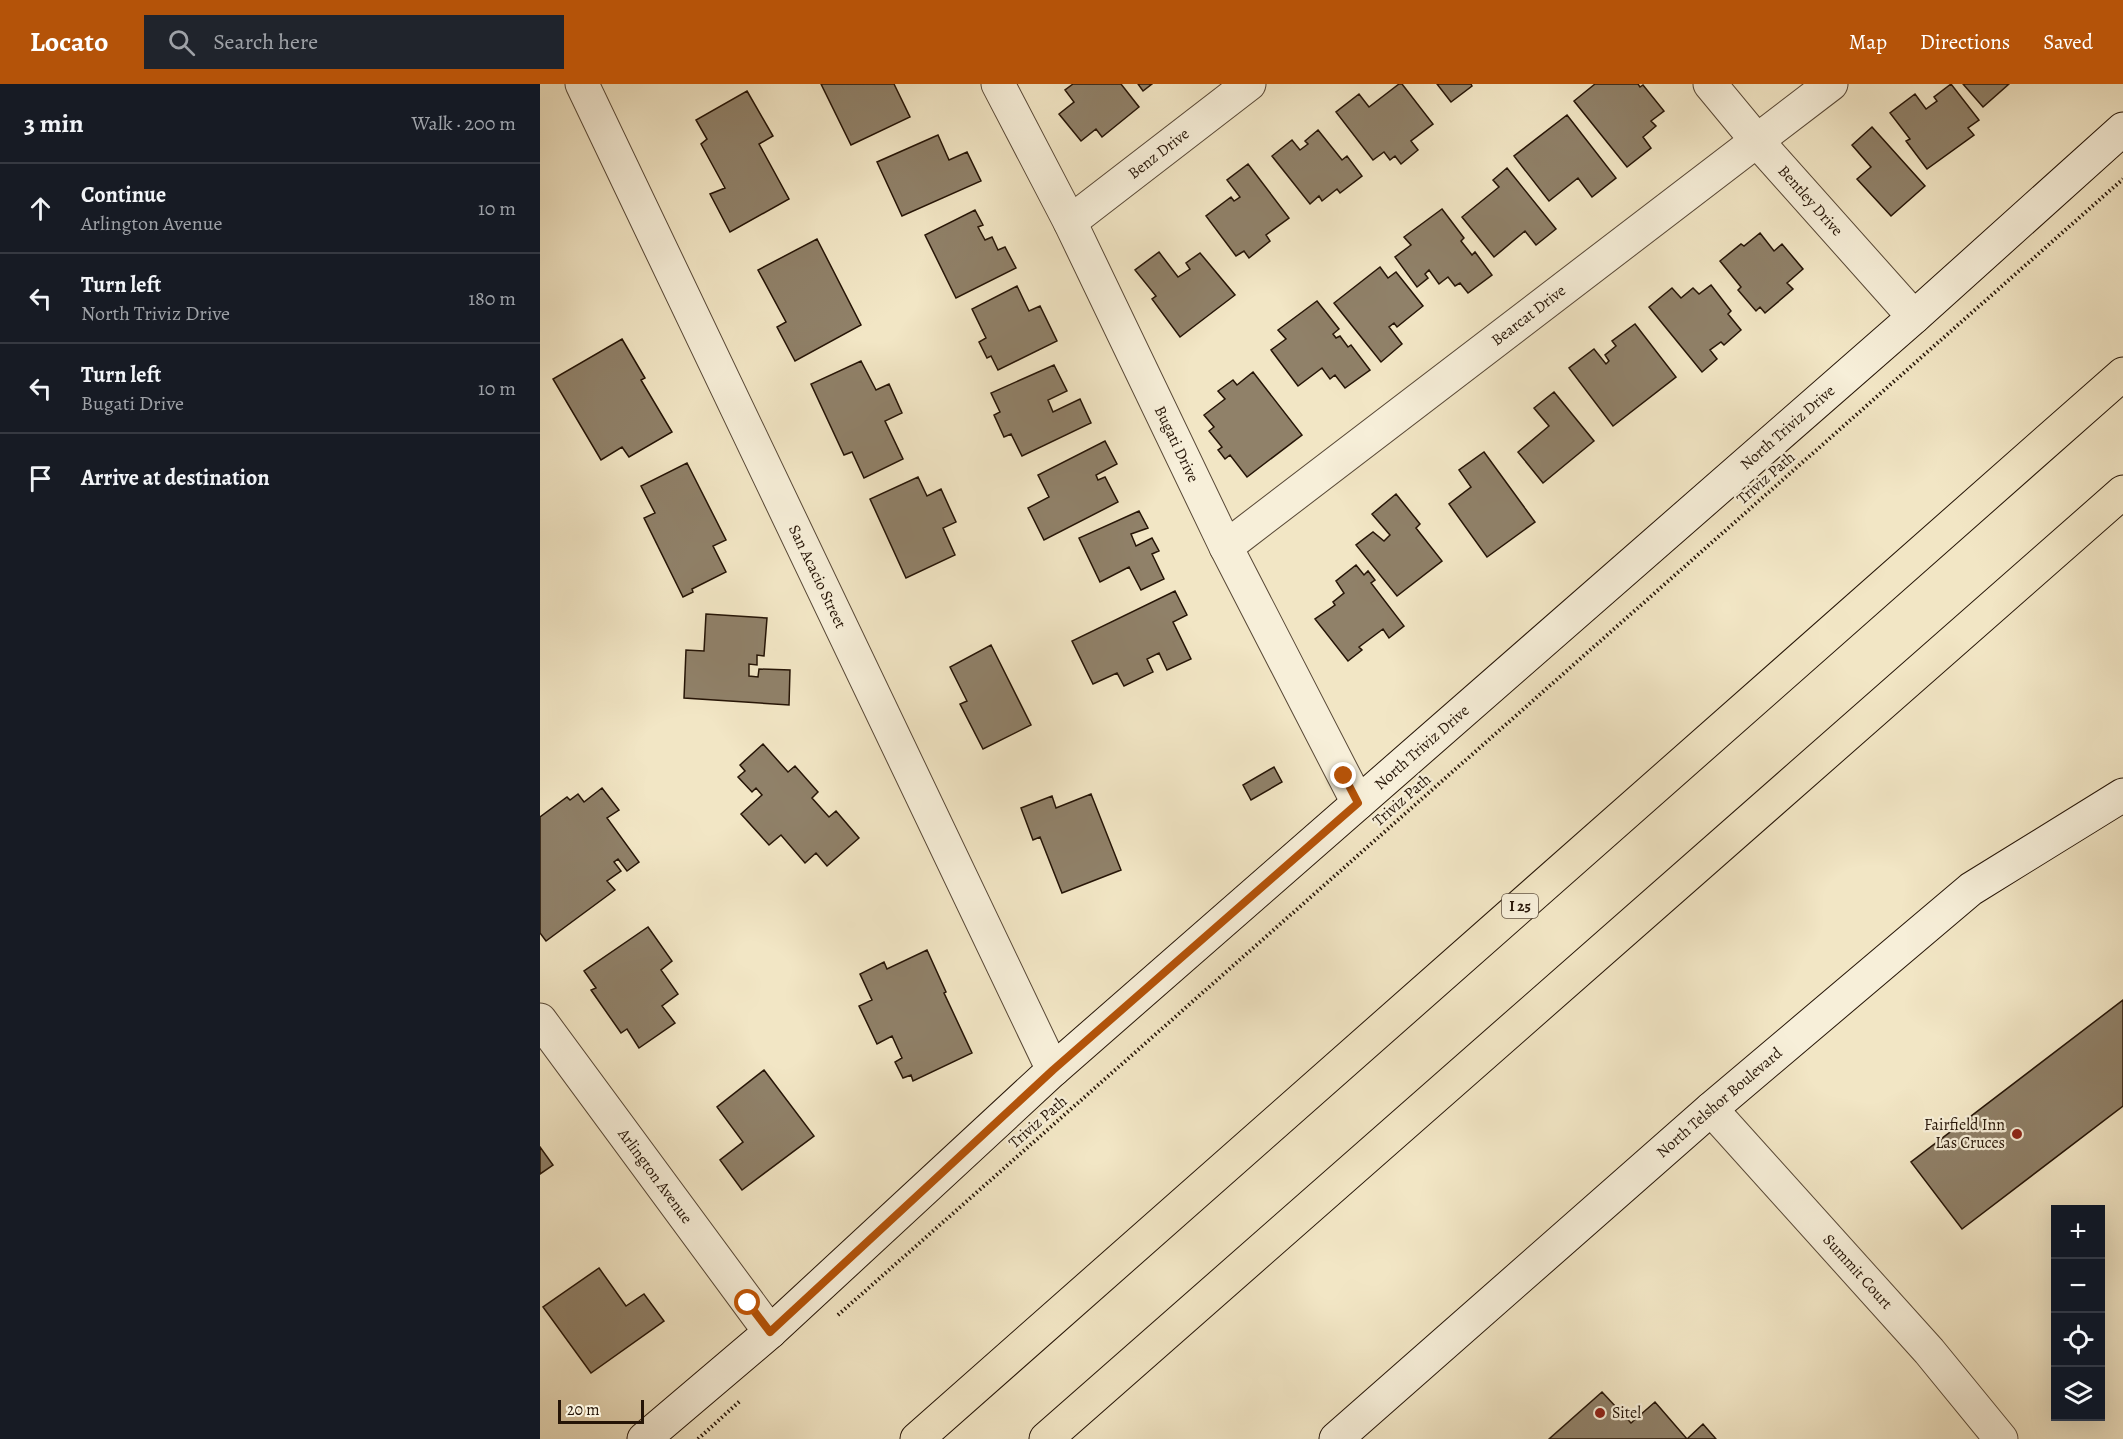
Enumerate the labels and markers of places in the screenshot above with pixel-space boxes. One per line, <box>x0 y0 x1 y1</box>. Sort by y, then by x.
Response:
place label: Fairfield Inn Las Cruces <box>1924 1114 2005 1154</box>
marker: Fairfield Inn Las Cruces <box>2010 1127 2024 1141</box>
place label: Sitel <box>1612 1402 1641 1424</box>
marker: Sitel <box>1593 1406 1607 1420</box>

